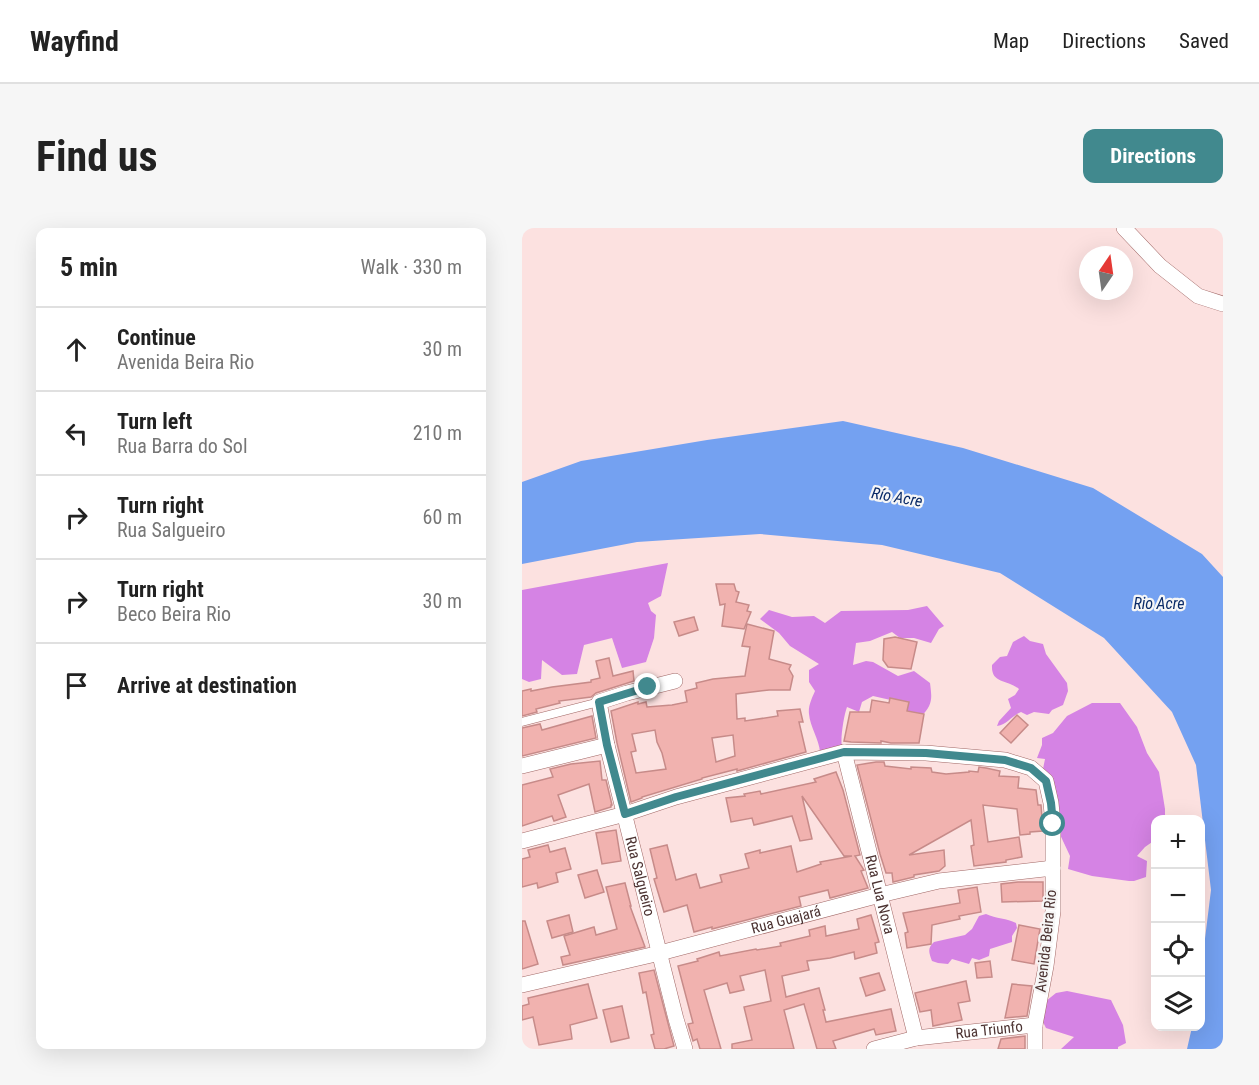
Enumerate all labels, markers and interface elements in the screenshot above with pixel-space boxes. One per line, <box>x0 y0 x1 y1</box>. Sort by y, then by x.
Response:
text: Wayfind <box>30 25 119 58</box>
text: Map <box>993 29 1029 53</box>
text: Directions <box>1062 29 1146 53</box>
text: Saved <box>1179 29 1229 53</box>
button: Directions <box>1083 129 1223 183</box>
text: Find us <box>36 132 157 181</box>
north arrow <box>1079 246 1133 300</box>
text: 5 min <box>60 252 118 282</box>
text: Walk · 330 m <box>361 255 462 279</box>
text: Continue <box>117 325 196 350</box>
icon: ahead <box>60 333 93 366</box>
text: 30 m <box>423 337 462 361</box>
text: Avenida Beira Rio <box>117 350 254 374</box>
text: Turn left <box>117 409 192 434</box>
icon: left <box>60 417 93 450</box>
text: 210 m <box>413 421 462 445</box>
text: Rua Barra do Sol <box>117 434 247 458</box>
water label: Río Acre <box>870 483 924 511</box>
text: Turn right <box>117 493 204 518</box>
icon: right <box>60 501 93 534</box>
text: 60 m <box>423 505 462 529</box>
text: Rua Salgueiro <box>117 518 225 542</box>
text: Turn right <box>117 577 204 602</box>
icon: right <box>60 585 93 618</box>
text: 30 m <box>423 589 462 613</box>
water label: Rio Acre <box>1133 594 1185 613</box>
text: Beco Beira Rio <box>117 602 231 626</box>
icon: arrive <box>60 669 93 702</box>
text: Arrive at destination <box>117 673 297 698</box>
route end <box>634 673 660 699</box>
route start <box>1039 810 1065 836</box>
map controls <box>1151 815 1205 1031</box>
button: + <box>1151 815 1205 869</box>
street label: Rua Salgueiro <box>621 835 659 918</box>
street label: Rua Lua Nova <box>861 853 898 936</box>
button: − <box>1151 869 1205 923</box>
street label: Avenida Beira Rio <box>1032 889 1060 993</box>
street label: Rua Guajará <box>749 902 823 938</box>
button: locate <box>1151 923 1205 977</box>
button: layers <box>1151 977 1205 1031</box>
street label: Rua Triunfo <box>955 1017 1024 1043</box>

